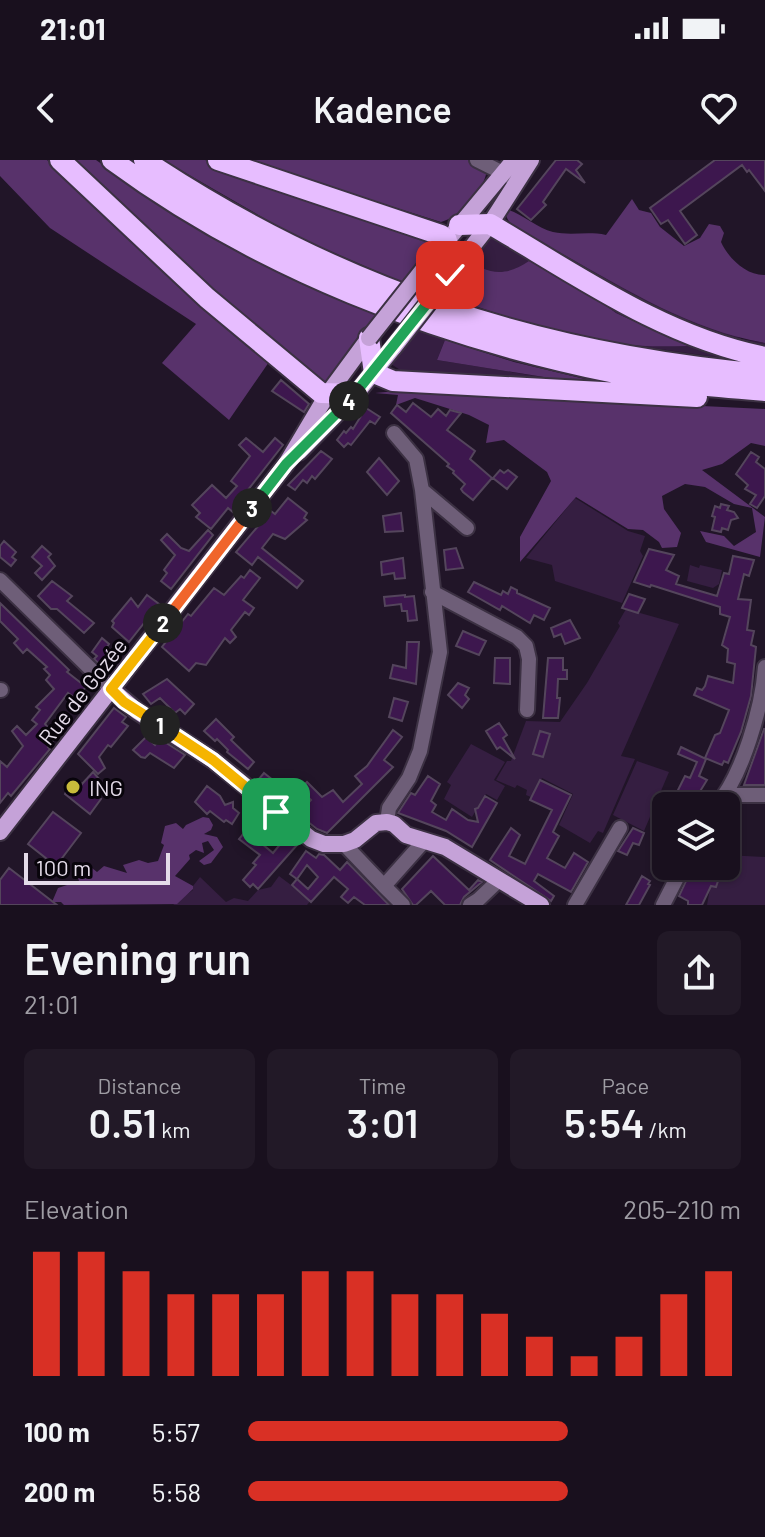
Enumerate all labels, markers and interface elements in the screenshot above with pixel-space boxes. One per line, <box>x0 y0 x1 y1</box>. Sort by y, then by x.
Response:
text: 21:01 <box>40 10 106 46</box>
icon: back <box>24 86 68 130</box>
icon: heart <box>697 86 741 130</box>
text: Kadence <box>313 87 452 130</box>
pin <box>416 241 484 309</box>
icon: check <box>428 253 472 297</box>
pin: 4 <box>329 381 369 421</box>
text: 4 <box>342 388 356 414</box>
pin: 3 <box>232 488 272 528</box>
text: 3 <box>246 495 258 521</box>
pin: 2 <box>143 603 183 643</box>
text: 2 <box>157 610 169 636</box>
street label: Rue de Gozée <box>32 632 132 750</box>
pin: 1 <box>140 705 180 745</box>
text: 1 <box>156 712 164 738</box>
place label: ING <box>89 774 123 800</box>
marker: ING <box>64 778 82 796</box>
pin <box>242 778 310 846</box>
icon: arrive <box>254 790 298 834</box>
map controls <box>652 792 740 880</box>
button: layers <box>652 792 740 880</box>
scale bar <box>24 849 170 885</box>
text: 100 m <box>36 854 91 880</box>
text: Evening run <box>24 931 251 984</box>
button: share <box>657 931 741 1015</box>
text: 21:01 <box>24 988 79 1019</box>
text: Distance <box>98 1072 181 1098</box>
text: Time <box>359 1072 406 1098</box>
text: Pace <box>602 1072 649 1098</box>
text: 0.51 <box>89 1098 157 1146</box>
text: 3:01 <box>347 1098 418 1146</box>
text: 5:54 <box>564 1098 644 1146</box>
text: km <box>157 1116 190 1142</box>
text: /km <box>644 1116 687 1142</box>
text: Elevation <box>24 1193 129 1224</box>
text: 205–210 m <box>623 1193 741 1224</box>
text: 100 m <box>24 1416 90 1447</box>
text: 5:57 <box>152 1416 200 1447</box>
text: 200 m <box>24 1476 95 1507</box>
text: 5:58 <box>152 1476 201 1507</box>

